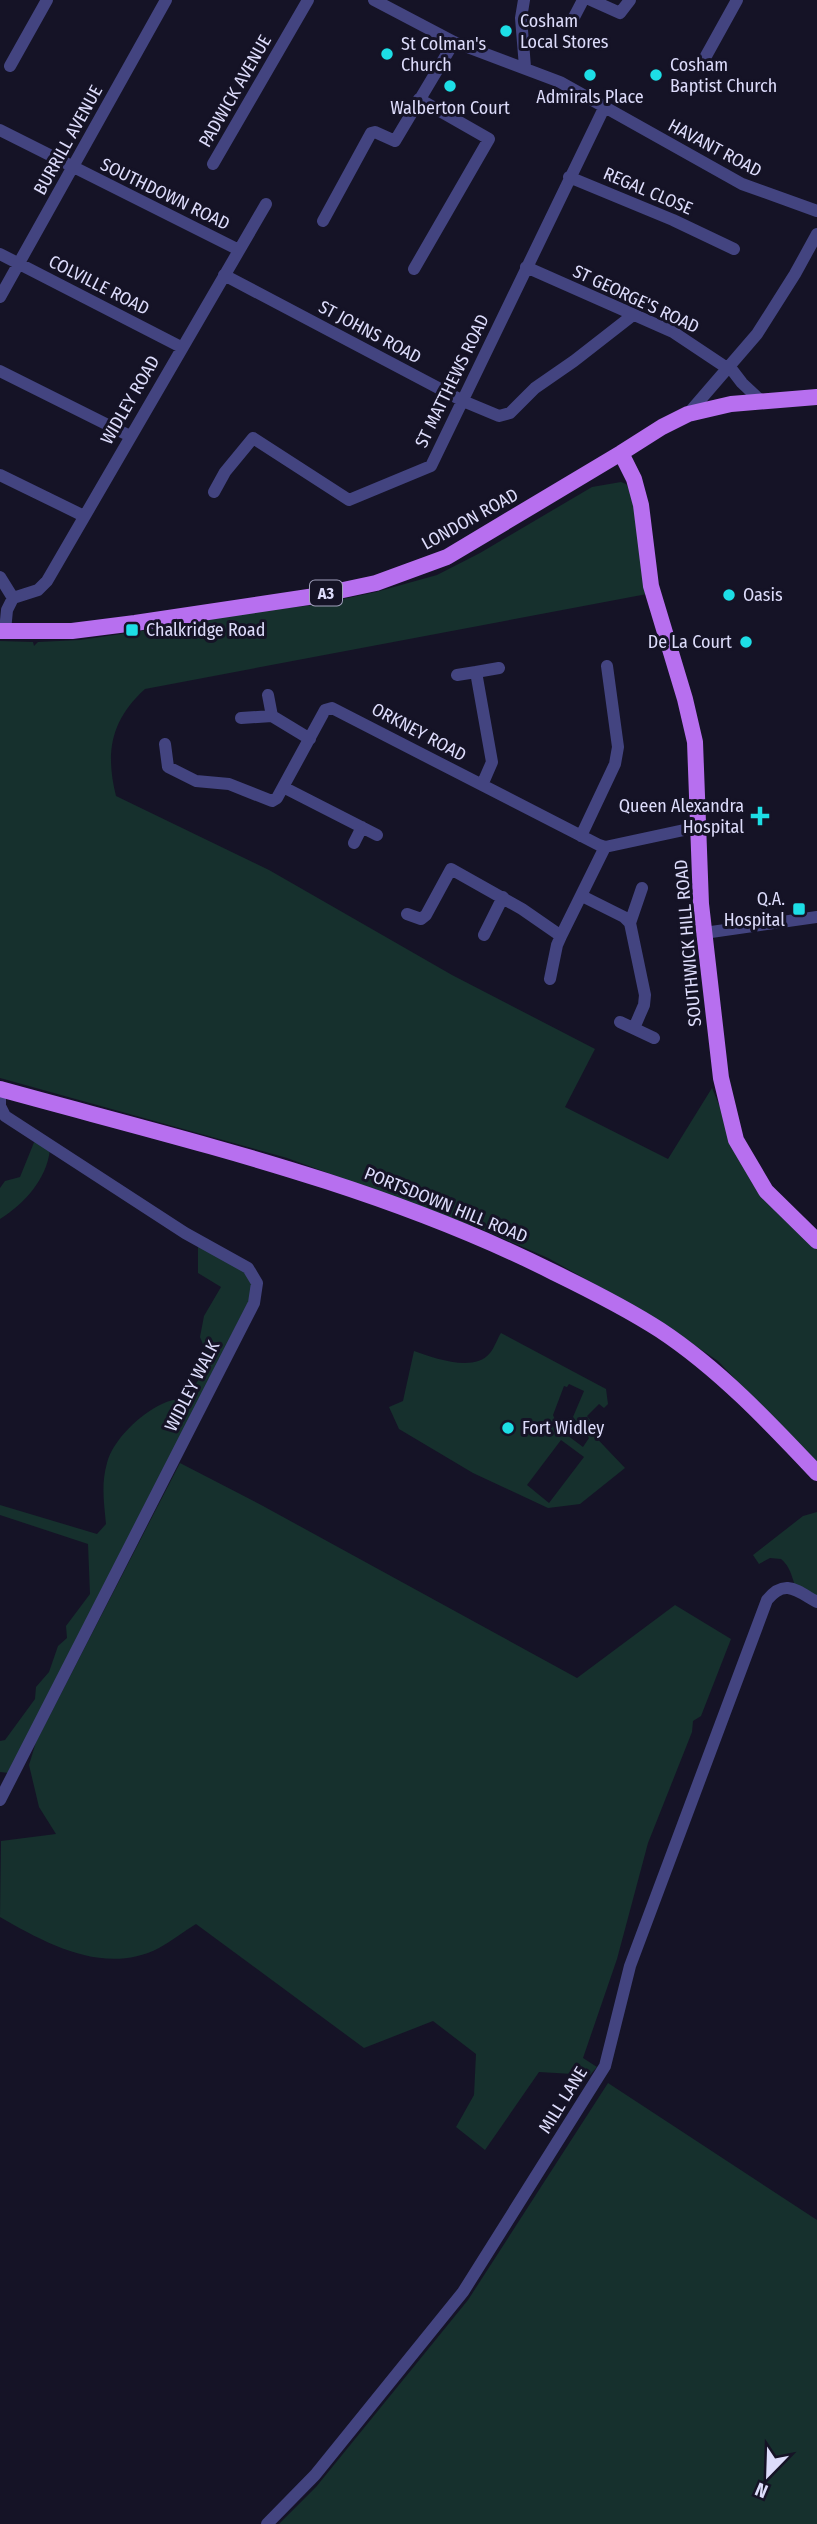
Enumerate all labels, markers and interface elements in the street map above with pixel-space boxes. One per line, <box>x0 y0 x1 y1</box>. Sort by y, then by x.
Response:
place label: Cosham Local Stores <box>520 10 609 53</box>
marker: Cosham Local Stores <box>498 23 514 39</box>
street label: PADWICK AVENUE <box>194 31 276 151</box>
place label: St Colman's Church <box>401 33 486 76</box>
marker: St Colman's Church <box>379 46 395 62</box>
place label: Cosham Baptist Church <box>670 54 777 97</box>
marker: Admirals Place <box>582 67 598 83</box>
marker: Cosham Baptist Church <box>648 67 664 83</box>
marker: Walberton Court <box>442 78 458 94</box>
street label: BURRILL AVENUE <box>29 81 107 199</box>
place label: Admirals Place <box>536 86 644 108</box>
place label: Walberton Court <box>390 97 510 119</box>
street label: HAVANT ROAD <box>664 114 766 182</box>
street label: SOUTHDOWN ROAD <box>97 153 233 235</box>
street label: REGAL CLOSE <box>600 162 696 220</box>
street label: COLVILLE ROAD <box>45 250 153 320</box>
street label: ST GEORGE'S ROAD <box>569 260 703 338</box>
street label: ST JOHNS ROAD <box>315 296 425 368</box>
street label: ST MATTHEWS ROAD <box>410 311 494 451</box>
street label: WIDLEY ROAD <box>96 352 164 448</box>
street label: LONDON ROAD <box>418 483 522 555</box>
road number: A3 <box>310 580 342 606</box>
place label: Oasis <box>743 584 783 606</box>
marker: Oasis <box>721 587 737 603</box>
place label: Chalkridge Road <box>146 619 265 641</box>
marker: Chalkridge Road <box>124 622 140 638</box>
place label: De La Court <box>648 631 732 653</box>
marker: De La Court <box>738 634 754 650</box>
street label: ORKNEY ROAD <box>368 698 470 766</box>
place label: Queen Alexandra Hospital <box>619 795 744 838</box>
marker: Queen Alexandra Hospital <box>750 806 770 826</box>
street label: SOUTHWICK HILL ROAD <box>670 859 706 1027</box>
place label: Q.A. Hospital <box>724 888 785 931</box>
marker: Q.A. Hospital <box>791 901 807 917</box>
street label: PORTSDOWN HILL ROAD <box>361 1162 531 1248</box>
street label: WIDLEY WALK <box>160 1337 224 1435</box>
place label: Fort Widley <box>522 1417 604 1439</box>
marker: Fort Widley <box>500 1420 516 1436</box>
street label: MILL LANE <box>534 2063 592 2137</box>
north arrow <box>733 2440 803 2510</box>
text: N <box>752 2477 771 2503</box>

